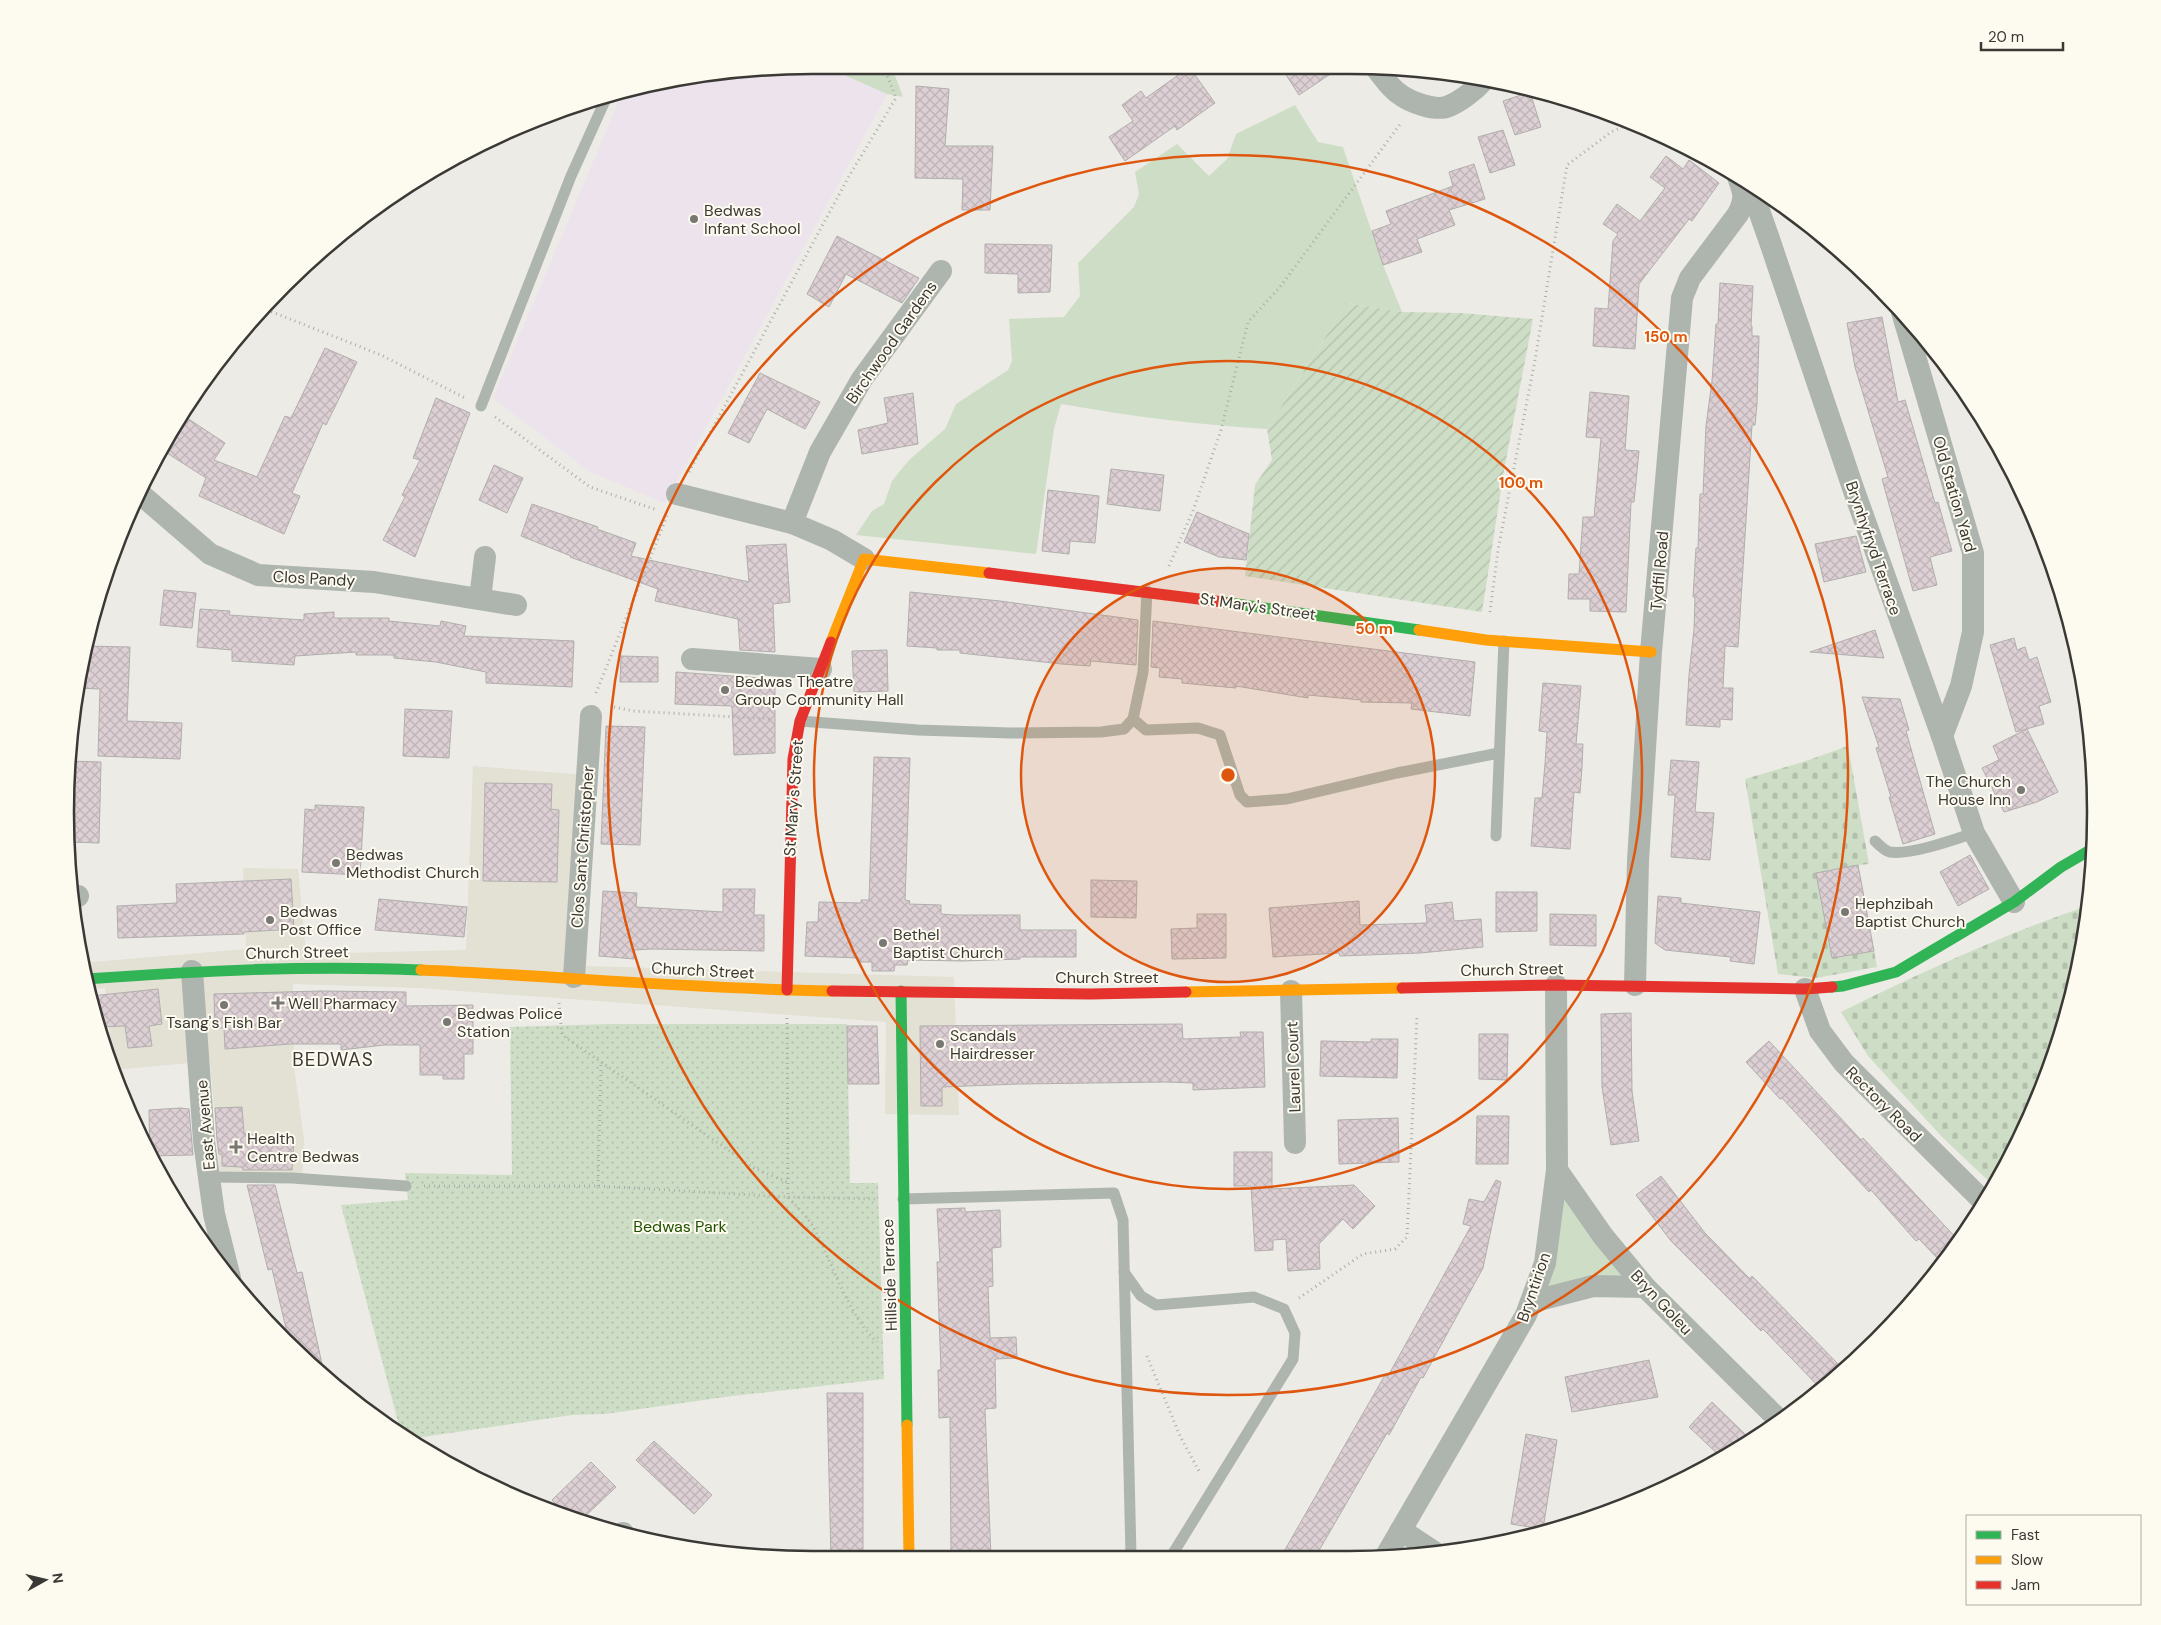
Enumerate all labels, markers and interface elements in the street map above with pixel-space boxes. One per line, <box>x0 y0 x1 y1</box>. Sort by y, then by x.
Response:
scale bar <box>1981 20 2064 52</box>
text: 20 m <box>1988 27 2024 47</box>
place label: Bedwas Infant School <box>704 200 801 239</box>
marker: Bedwas Infant School <box>688 213 700 225</box>
street label: Birchwood Gardens <box>841 277 942 408</box>
text: 150 m <box>1645 327 1688 347</box>
street label: Old Station Yard <box>1928 434 1981 555</box>
text: 100 m <box>1499 473 1543 493</box>
street label: Brynhyfryd Terrace <box>1841 478 1906 618</box>
street label: Tydfil Road <box>1646 530 1673 612</box>
street label: Clos Pandy <box>272 566 356 591</box>
street label: St Mary's Street <box>1199 588 1317 625</box>
text: 50 m <box>1355 619 1393 639</box>
place label: Bedwas Theatre Group Community Hall <box>735 671 904 710</box>
marker: Bedwas Theatre Group Community Hall <box>719 684 731 696</box>
street label: St Mary's Street <box>779 739 808 857</box>
street label: Clos Sant Christopher <box>566 765 599 929</box>
centre of rings <box>1219 766 1237 784</box>
place label: The Church House Inn <box>1926 771 2011 810</box>
marker: The Church House Inn <box>2015 784 2027 796</box>
place label: Bedwas Methodist Church <box>346 844 479 883</box>
marker: Bedwas Methodist Church <box>330 857 342 869</box>
place label: Hephzibah Baptist Church <box>1855 893 1965 932</box>
place label: Bedwas Post Office <box>280 901 362 940</box>
marker: Hephzibah Baptist Church <box>1839 906 1851 918</box>
marker: Bedwas Post Office <box>264 914 276 926</box>
place label: Bethel Baptist Church <box>893 924 1003 963</box>
marker: Bethel Baptist Church <box>877 937 889 949</box>
street label: Church Street <box>245 941 349 964</box>
street label: Church Street <box>651 957 755 984</box>
street label: Church Street <box>1460 958 1564 981</box>
street label: Church Street <box>1055 967 1159 988</box>
place label: Well Pharmacy <box>288 993 397 1014</box>
marker: Well Pharmacy <box>272 997 284 1009</box>
marker: Tsang's Fish Bar <box>218 999 230 1011</box>
place label: Bedwas Police Station <box>457 1003 563 1042</box>
place label: Tsang's Fish Bar <box>166 1012 282 1033</box>
marker: Bedwas Police Station <box>441 1016 453 1028</box>
street label: Laurel Court <box>1281 1021 1306 1113</box>
place label: Scandals Hairdresser <box>950 1025 1035 1064</box>
marker: Scandals Hairdresser <box>934 1038 946 1050</box>
district label: BEDWAS <box>292 1047 374 1072</box>
street label: Rectory Road <box>1841 1062 1926 1147</box>
street label: East Avenue <box>191 1079 220 1171</box>
place label: Health Centre Bedwas <box>247 1128 359 1167</box>
marker: Health Centre Bedwas <box>229 1140 243 1154</box>
park label: Bedwas Park <box>633 1216 727 1237</box>
street label: Hillside Terrace <box>877 1218 902 1332</box>
street label: Bryntirion <box>1512 1250 1555 1325</box>
street label: Bryn Goleu <box>1626 1265 1697 1339</box>
legend <box>1966 1515 2141 1605</box>
text: Fast <box>2011 1525 2040 1545</box>
text: Slow <box>2011 1550 2044 1570</box>
north arrow <box>20 1555 70 1605</box>
text: N <box>48 1572 67 1585</box>
text: Jam <box>2011 1575 2040 1595</box>

